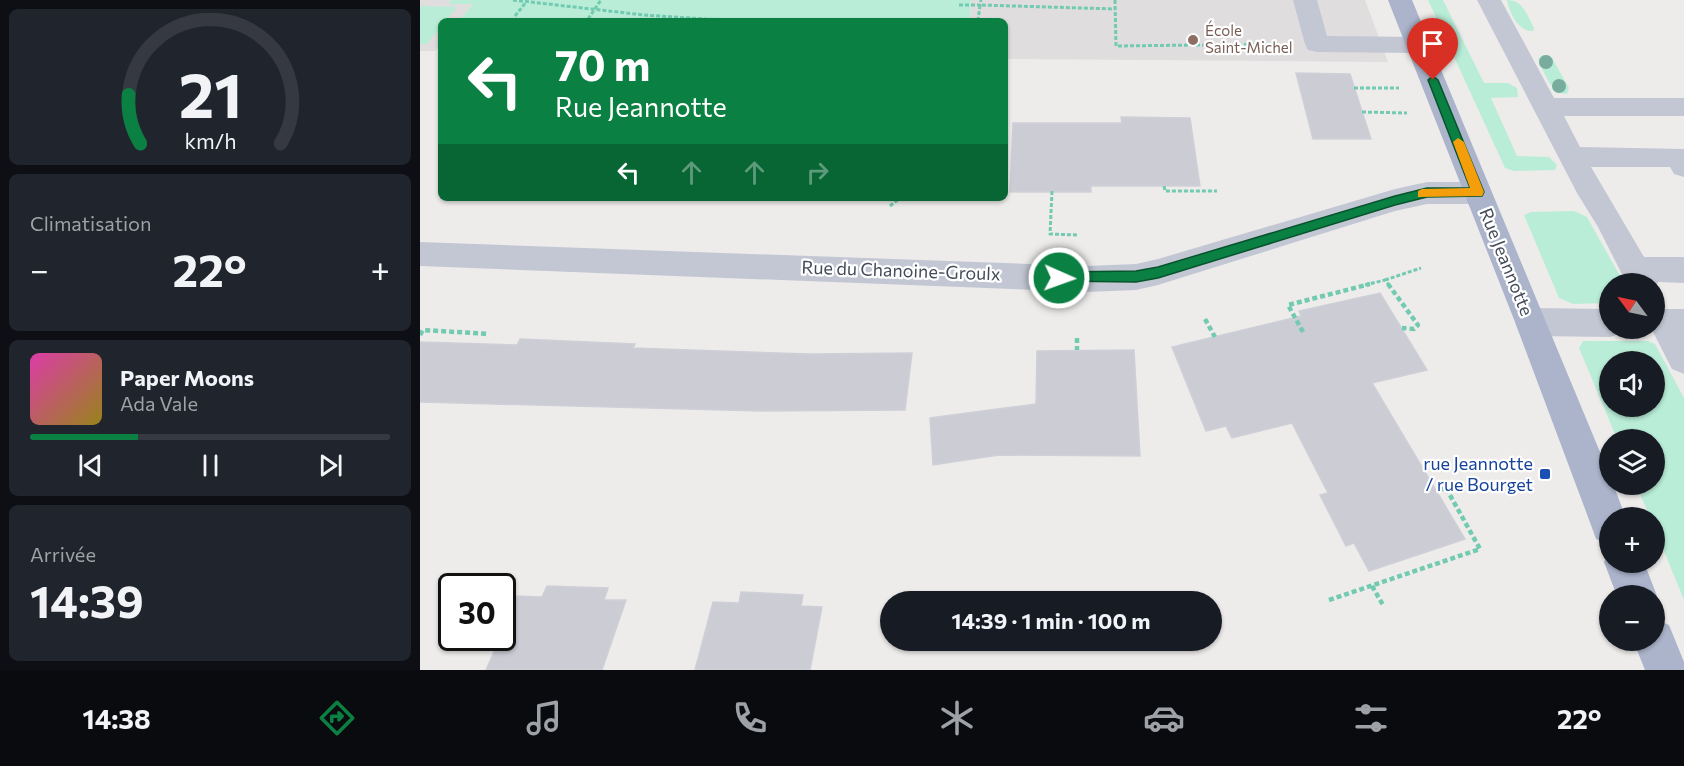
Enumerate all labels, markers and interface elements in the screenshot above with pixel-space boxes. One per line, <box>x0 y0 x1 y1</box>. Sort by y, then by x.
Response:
pin <box>1407 18 1458 80</box>
place label: École Saint-Michel <box>1205 20 1293 56</box>
icon: arrive <box>1416 27 1449 60</box>
marker: École Saint-Michel <box>1186 33 1200 47</box>
text: 70 m <box>555 38 650 90</box>
icon: left <box>456 42 534 120</box>
text: 21 <box>178 55 242 131</box>
text: Rue Jeannotte <box>555 90 727 123</box>
text: km/h <box>184 128 236 154</box>
icon: left <box>612 156 645 189</box>
icon: ahead <box>675 156 708 189</box>
icon: ahead <box>738 156 771 189</box>
icon: right <box>801 156 834 189</box>
street label: Rue Jeannotte <box>1475 204 1539 319</box>
text: Climatisation <box>30 211 151 235</box>
text: 22° <box>173 241 247 296</box>
position arrow <box>1027 246 1091 310</box>
text: − <box>30 248 49 289</box>
text: + <box>371 248 390 289</box>
street label: Rue du Chanoine-Groulx <box>801 256 1001 284</box>
north arrow <box>1599 273 1665 339</box>
map controls <box>1599 273 1665 651</box>
button: sound <box>1599 351 1665 417</box>
text: Paper Moons <box>120 364 254 391</box>
text: Ada Vale <box>120 391 198 415</box>
button: layers <box>1599 429 1665 495</box>
icon: previous <box>74 449 107 482</box>
icon: pause <box>194 449 227 482</box>
icon: next <box>314 449 347 482</box>
place label: rue Jeannotte / rue Bourget <box>1423 452 1533 495</box>
marker: rue Jeannotte / rue Bourget <box>1538 467 1552 481</box>
button: + <box>1599 507 1665 573</box>
text: Arrivée <box>30 542 96 566</box>
text: 14:39 <box>30 572 144 627</box>
speed limit sign: 30 <box>438 573 516 651</box>
button: − <box>1599 585 1665 651</box>
text: 14:39 · 1 min · 100 m <box>952 607 1150 634</box>
icon: directions <box>316 697 358 739</box>
icon: music <box>523 697 565 739</box>
icon: phone <box>729 697 771 739</box>
icon: climate <box>936 697 978 739</box>
icon: car <box>1143 697 1185 739</box>
icon: filters <box>1350 697 1392 739</box>
text: 14:38 <box>82 702 151 735</box>
text: 22° <box>1557 702 1602 735</box>

